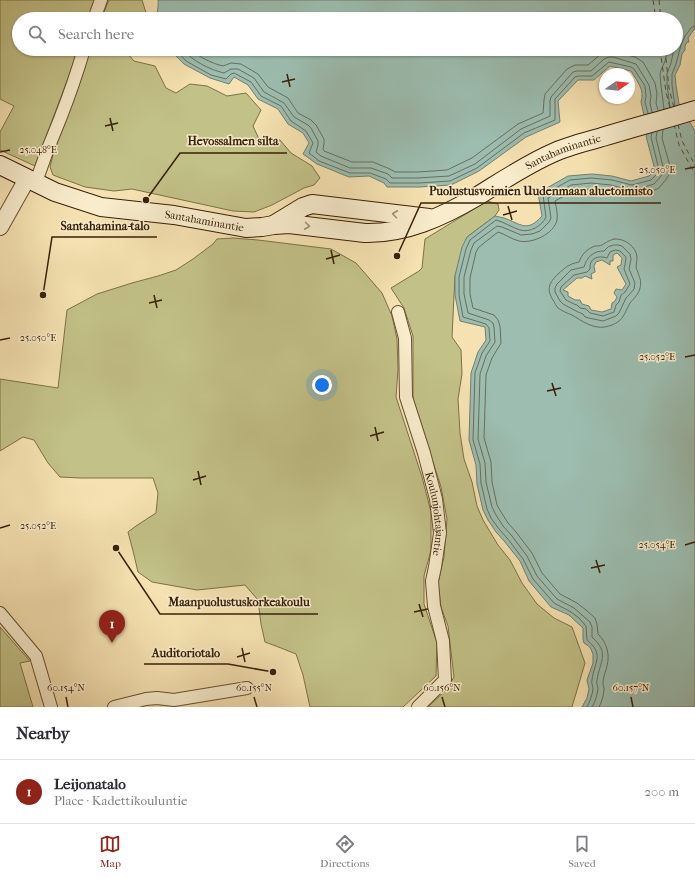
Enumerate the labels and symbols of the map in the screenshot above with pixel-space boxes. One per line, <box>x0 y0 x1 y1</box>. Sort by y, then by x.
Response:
north arrow <box>599 68 635 104</box>
callout: Hevossalmen silta <box>180 129 287 153</box>
street label: Santahaminantie <box>523 131 603 172</box>
text: Hevossalmen silta <box>187 134 279 148</box>
text: 25.048°E <box>19 144 57 156</box>
text: 25.050°E <box>639 164 675 176</box>
callout: Puolustusvoimien Uudenmaan aluetoimisto <box>421 179 661 203</box>
text: Puolustusvoimien Uudenmaan aluetoimisto <box>429 184 653 198</box>
street label: Santahaminantie <box>164 208 246 234</box>
one-way arrow <box>391 210 398 219</box>
callout: Santahamina-talo <box>52 213 157 237</box>
text: Santahamina-talo <box>60 219 150 233</box>
one-way arrow <box>304 221 310 230</box>
text: 25.050°E <box>20 332 56 344</box>
text: 25.052°E <box>639 351 675 363</box>
your location <box>312 375 332 395</box>
street label: Koulunjohtajantie <box>423 470 447 557</box>
text: 25.052°E <box>20 520 56 532</box>
text: 25.054°E <box>639 539 675 551</box>
callout: Maanpuolustuskorkeakoulu <box>160 590 318 614</box>
text: Maanpuolustuskorkeakoulu <box>167 595 310 610</box>
pin: 1 <box>99 610 125 643</box>
callout: Auditoriotalo <box>144 640 228 664</box>
text: Auditoriotalo <box>151 646 220 660</box>
text: 60.154°N <box>47 682 85 694</box>
text: 60.155°N <box>236 682 273 694</box>
text: 60.156°N <box>423 682 461 694</box>
text: 60.157°N <box>613 682 650 694</box>

